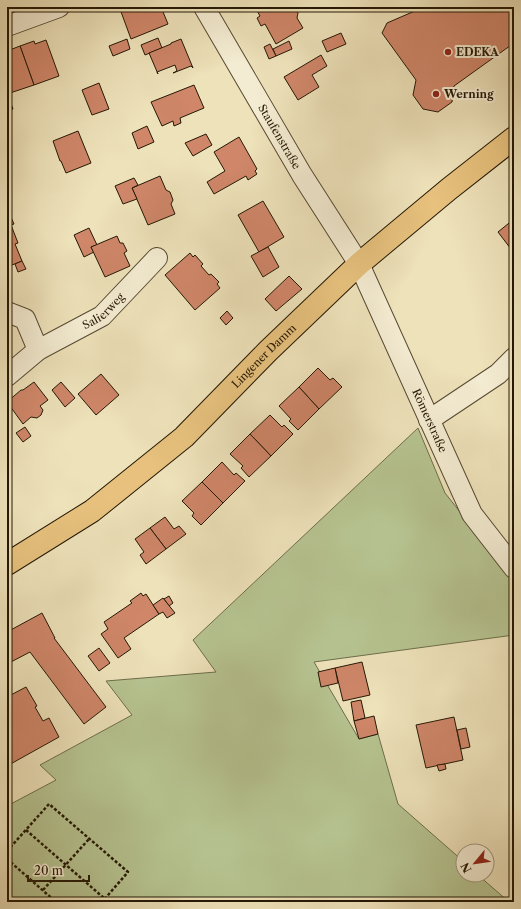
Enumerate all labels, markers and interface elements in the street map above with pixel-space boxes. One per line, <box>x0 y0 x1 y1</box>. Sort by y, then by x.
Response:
place label: EDEKA <box>456 45 499 59</box>
marker: EDEKA <box>443 47 453 57</box>
place label: Werning <box>443 87 494 101</box>
marker: Werning <box>431 89 441 99</box>
street label: Staufenstraße <box>255 102 304 172</box>
street label: Salierweg <box>80 290 127 332</box>
street label: Lingener Damm <box>229 320 299 391</box>
street label: Römerstraße <box>409 386 450 455</box>
north arrow <box>455 843 495 883</box>
scale bar <box>28 857 89 883</box>
text: N <box>458 860 475 875</box>
text: 20 m <box>34 863 63 878</box>

